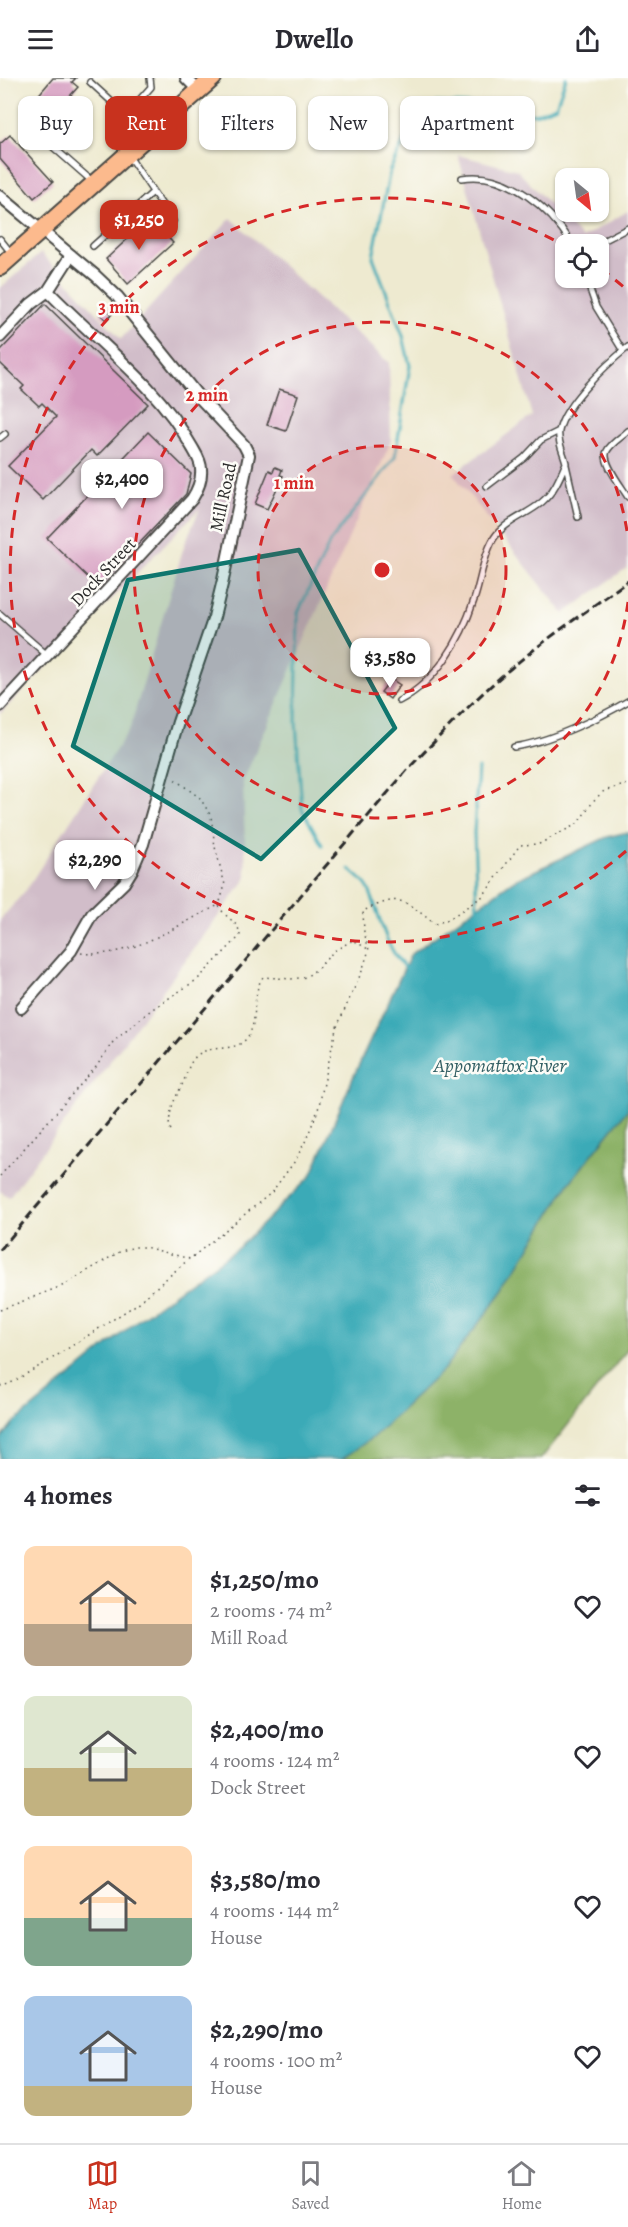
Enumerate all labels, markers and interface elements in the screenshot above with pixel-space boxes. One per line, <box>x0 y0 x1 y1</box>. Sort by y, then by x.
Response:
text: Dwello <box>274 21 354 57</box>
icon: menu <box>24 23 57 56</box>
icon: share <box>571 23 604 56</box>
chip: Buy <box>18 96 93 150</box>
chip: Rent <box>105 96 187 150</box>
chip: Filters <box>199 96 296 150</box>
chip: New <box>308 96 388 150</box>
chip: Apartment <box>400 96 535 150</box>
north arrow <box>555 168 609 222</box>
map controls <box>555 168 609 288</box>
pin: $1,250 <box>90 200 188 251</box>
text: $1,250 <box>114 206 164 233</box>
button: locate <box>555 234 609 288</box>
text: 3 min <box>98 295 140 319</box>
text: 2 min <box>186 383 228 407</box>
pin: $2,400 <box>73 459 171 510</box>
street label: Mill Road <box>204 460 242 534</box>
text: $2,400 <box>95 465 149 492</box>
text: 1 min <box>274 471 314 495</box>
street label: Dock Street <box>65 532 141 612</box>
centre of rings <box>372 560 392 580</box>
pin: $3,580 <box>341 638 439 689</box>
text: $3,580 <box>364 644 416 671</box>
pin: $2,290 <box>46 840 144 891</box>
text: $2,290 <box>68 846 122 873</box>
water label: Appomattox River <box>433 1052 567 1079</box>
text: 4 homes <box>24 1478 113 1513</box>
icon: filters <box>571 1479 604 1512</box>
text: $1,250/mo <box>210 1562 319 1597</box>
icon: home <box>72 1570 144 1642</box>
icon: heart <box>571 1590 604 1623</box>
text: 2 rooms · 74 m² <box>210 1597 332 1624</box>
text: Mill Road <box>210 1624 288 1651</box>
text: $2,400/mo <box>210 1712 324 1747</box>
icon: home <box>72 1720 144 1792</box>
icon: heart <box>571 1740 604 1773</box>
text: 4 rooms · 124 m² <box>210 1747 340 1774</box>
text: Dock Street <box>210 1774 306 1801</box>
text: $3,580/mo <box>210 1862 321 1897</box>
icon: home <box>72 1870 144 1942</box>
icon: heart <box>571 1890 604 1923</box>
text: 4 rooms · 144 m² <box>210 1897 339 1924</box>
text: House <box>210 1924 262 1951</box>
text: $2,290/mo <box>210 2012 323 2047</box>
icon: home <box>72 2020 144 2092</box>
icon: heart <box>571 2040 604 2073</box>
text: 4 rooms · 100 m² <box>210 2047 342 2074</box>
text: House <box>210 2074 262 2101</box>
tab: Map <box>86 2157 119 2215</box>
tab: Saved <box>291 2157 329 2215</box>
tab: Home <box>502 2157 542 2215</box>

